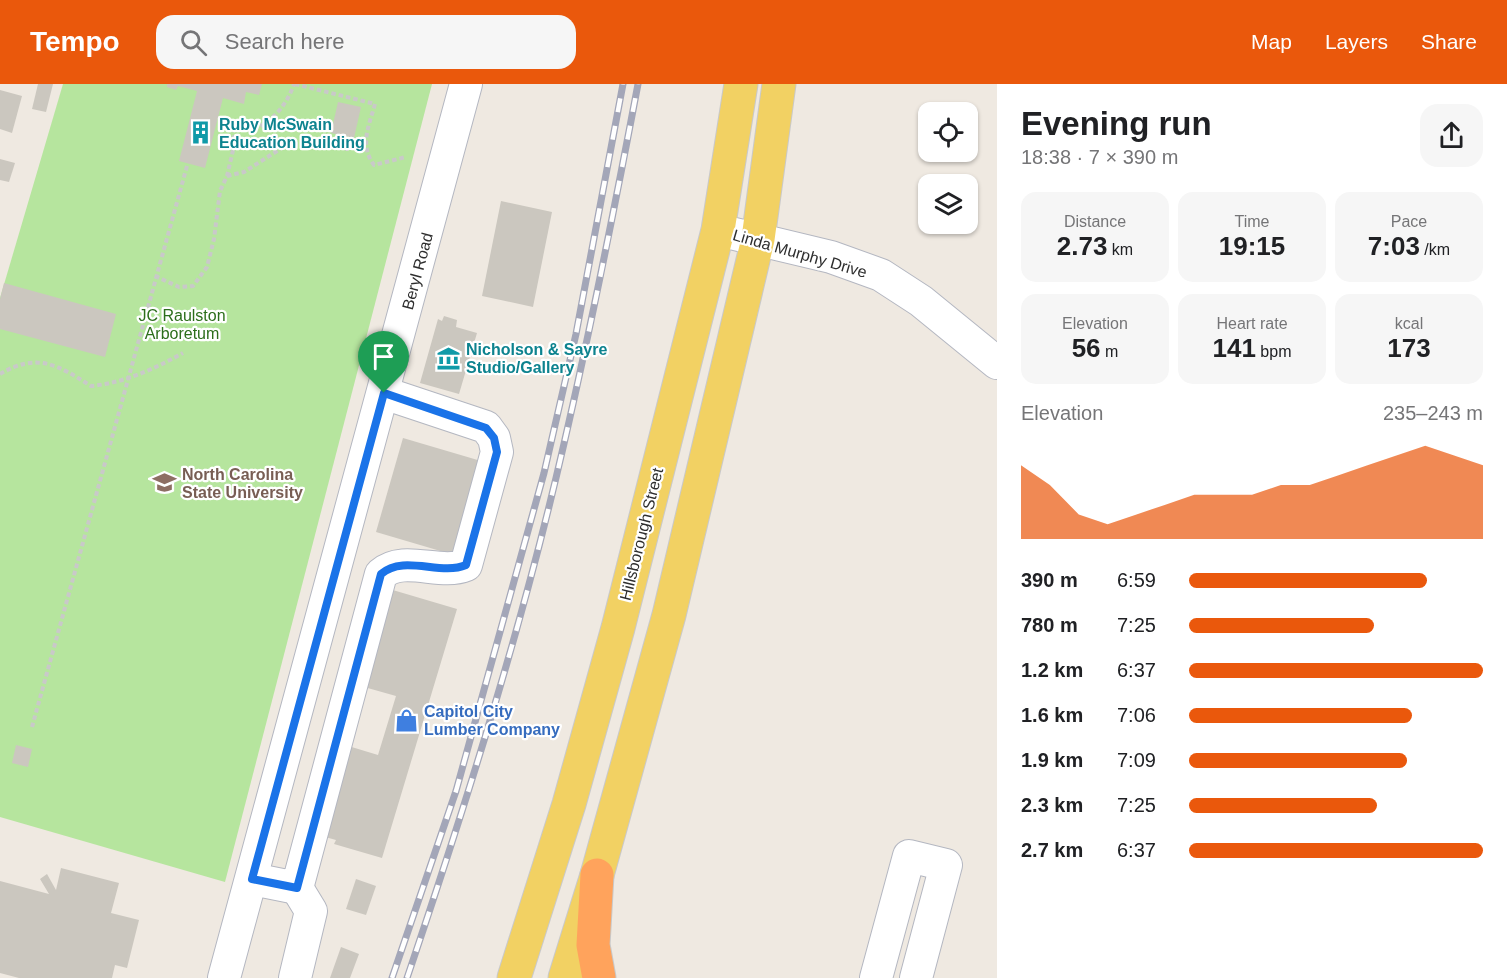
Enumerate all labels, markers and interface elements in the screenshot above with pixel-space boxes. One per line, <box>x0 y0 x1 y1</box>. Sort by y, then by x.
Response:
search box <box>156 15 576 69</box>
text: Tempo <box>30 26 120 57</box>
icon: search <box>177 26 210 59</box>
text: Search here <box>225 29 345 54</box>
text: Map <box>1251 30 1292 53</box>
text: Layers <box>1325 30 1388 53</box>
text: Share <box>1421 30 1477 53</box>
map controls <box>918 102 978 234</box>
button: locate <box>918 102 978 162</box>
button: share <box>1420 104 1483 167</box>
text: Evening run <box>1021 105 1212 142</box>
place label: Ruby McSwain Education Building <box>219 116 365 151</box>
building icon: Ruby McSwain Education Building <box>188 120 214 146</box>
text: 18:38 · 7 × 390 m <box>1021 146 1178 168</box>
button: layers <box>918 174 978 234</box>
text: Distance <box>1064 213 1126 230</box>
text: Time <box>1235 213 1269 230</box>
text: Pace <box>1391 213 1427 230</box>
street label: Linda Murphy Drive <box>731 226 869 281</box>
street label: Beryl Road <box>399 231 436 312</box>
text: 2.73 <box>1057 231 1107 261</box>
text: 19:15 <box>1219 231 1285 261</box>
text: 7:03 <box>1368 231 1420 261</box>
text: km <box>1107 241 1133 258</box>
text: /km <box>1420 241 1450 258</box>
park label: JC Raulston Arboretum <box>138 307 226 342</box>
text: Elevation <box>1062 315 1128 332</box>
text: Heart rate <box>1216 315 1288 332</box>
text: kcal <box>1395 315 1423 332</box>
pin <box>358 331 409 393</box>
text: 56 <box>1072 333 1101 363</box>
text: 141 <box>1213 333 1256 363</box>
text: 173 <box>1387 333 1431 363</box>
icon: arrive <box>367 340 400 373</box>
place label: Nicholson & Sayre Studio/Gallery <box>466 341 607 376</box>
text: m <box>1101 343 1118 360</box>
text: bpm <box>1256 343 1291 360</box>
museum icon: Nicholson & Sayre Studio/Gallery <box>435 345 461 371</box>
text: Elevation <box>1021 402 1103 424</box>
text: 235–243 m <box>1383 402 1483 424</box>
place label: North Carolina State University <box>182 466 303 501</box>
street label: Hillsborough Street <box>617 466 666 602</box>
school or university icon: North Carolina State University <box>151 470 177 496</box>
text: 390 m <box>1021 569 1078 591</box>
text: 6:59 <box>1117 569 1156 591</box>
text: 780 m <box>1021 614 1078 636</box>
text: 7:25 <box>1117 614 1156 636</box>
text: 1.2 km <box>1021 659 1083 681</box>
text: 6:37 <box>1117 659 1156 681</box>
place label: Capitol City Lumber Company <box>424 703 560 738</box>
text: 1.6 km <box>1021 704 1083 726</box>
text: 7:06 <box>1117 704 1156 726</box>
shop icon: Capitol City Lumber Company <box>393 707 419 733</box>
text: 1.9 km <box>1021 749 1083 771</box>
text: 7:09 <box>1117 749 1156 771</box>
text: 2.3 km <box>1021 794 1083 816</box>
text: 7:25 <box>1117 794 1156 816</box>
text: 2.7 km <box>1021 839 1083 861</box>
text: 6:37 <box>1117 839 1156 861</box>

